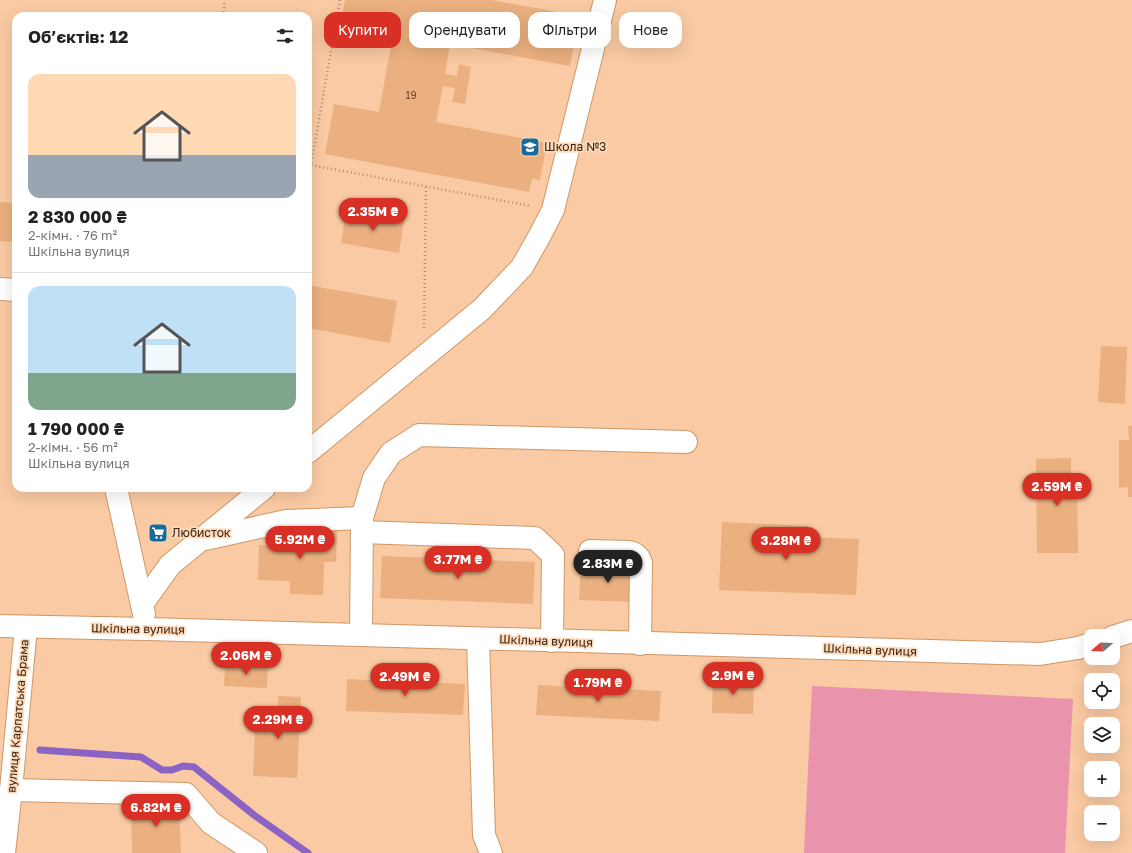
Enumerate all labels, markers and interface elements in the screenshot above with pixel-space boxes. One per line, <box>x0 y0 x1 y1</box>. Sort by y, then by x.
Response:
chip: Купити <box>324 12 401 48</box>
chip: Орендувати <box>409 12 520 48</box>
chip: Фільтри <box>528 12 611 48</box>
chip: Нове <box>619 12 682 48</box>
icon: filters <box>274 25 296 47</box>
text: Об’єктів: 12 <box>28 26 128 47</box>
house number: 19 <box>406 89 416 101</box>
icon: home <box>126 100 198 172</box>
school or university icon: Школа №3 <box>519 136 541 158</box>
place label: Школа №3 <box>544 139 606 154</box>
pin: 2.35M ₴ <box>336 198 410 232</box>
text: 2.35M ₴ <box>348 203 398 219</box>
text: 2 830 000 ₴ <box>28 206 127 227</box>
text: 2-кімн. · 76 m² <box>28 227 117 243</box>
text: Шкільна вулиця <box>28 243 130 259</box>
icon: home <box>126 312 198 384</box>
text: 1 790 000 ₴ <box>28 418 124 439</box>
text: 2-кімн. · 56 m² <box>28 439 118 455</box>
text: Шкільна вулиця <box>28 455 130 471</box>
pin: 2.59M ₴ <box>1020 473 1094 507</box>
text: 2.59M ₴ <box>1031 478 1083 494</box>
supermarket icon: Любисток <box>147 522 169 544</box>
place label: Любисток <box>172 525 231 540</box>
pin: 5.92M ₴ <box>263 526 337 560</box>
pin: 3.28M ₴ <box>749 527 823 561</box>
text: 5.92M ₴ <box>274 531 326 547</box>
text: 3.28M ₴ <box>760 532 812 548</box>
pin: 3.77M ₴ <box>421 546 495 580</box>
pin: 2.83M ₴ <box>571 550 645 584</box>
text: 3.77M ₴ <box>433 551 483 567</box>
text: 2.83M ₴ <box>582 555 634 571</box>
street label: Шкільна вулиця <box>91 620 185 637</box>
north arrow <box>1084 629 1120 665</box>
map controls <box>1084 629 1120 841</box>
street label: Шкільна вулиця <box>499 631 593 650</box>
street label: вулиця Карпатська Брама <box>3 639 32 793</box>
street label: Шкільна вулиця <box>823 640 917 659</box>
pin: 2.06M ₴ <box>209 642 283 676</box>
text: 2.06M ₴ <box>220 647 272 663</box>
pin: 2.9M ₴ <box>700 662 766 696</box>
pin: 2.49M ₴ <box>368 663 442 697</box>
text: 2.9M ₴ <box>711 667 755 683</box>
text: 2.49M ₴ <box>379 668 431 684</box>
pin: 1.79M ₴ <box>561 669 635 703</box>
button: locate <box>1084 673 1120 709</box>
text: 1.79M ₴ <box>574 674 622 690</box>
pin: 2.29M ₴ <box>241 706 315 740</box>
text: 2.29M ₴ <box>252 711 304 727</box>
button: layers <box>1084 717 1120 753</box>
button: + <box>1084 761 1120 797</box>
pin: 6.82M ₴ <box>119 794 193 828</box>
text: 6.82M ₴ <box>130 799 182 815</box>
button: − <box>1084 805 1120 841</box>

